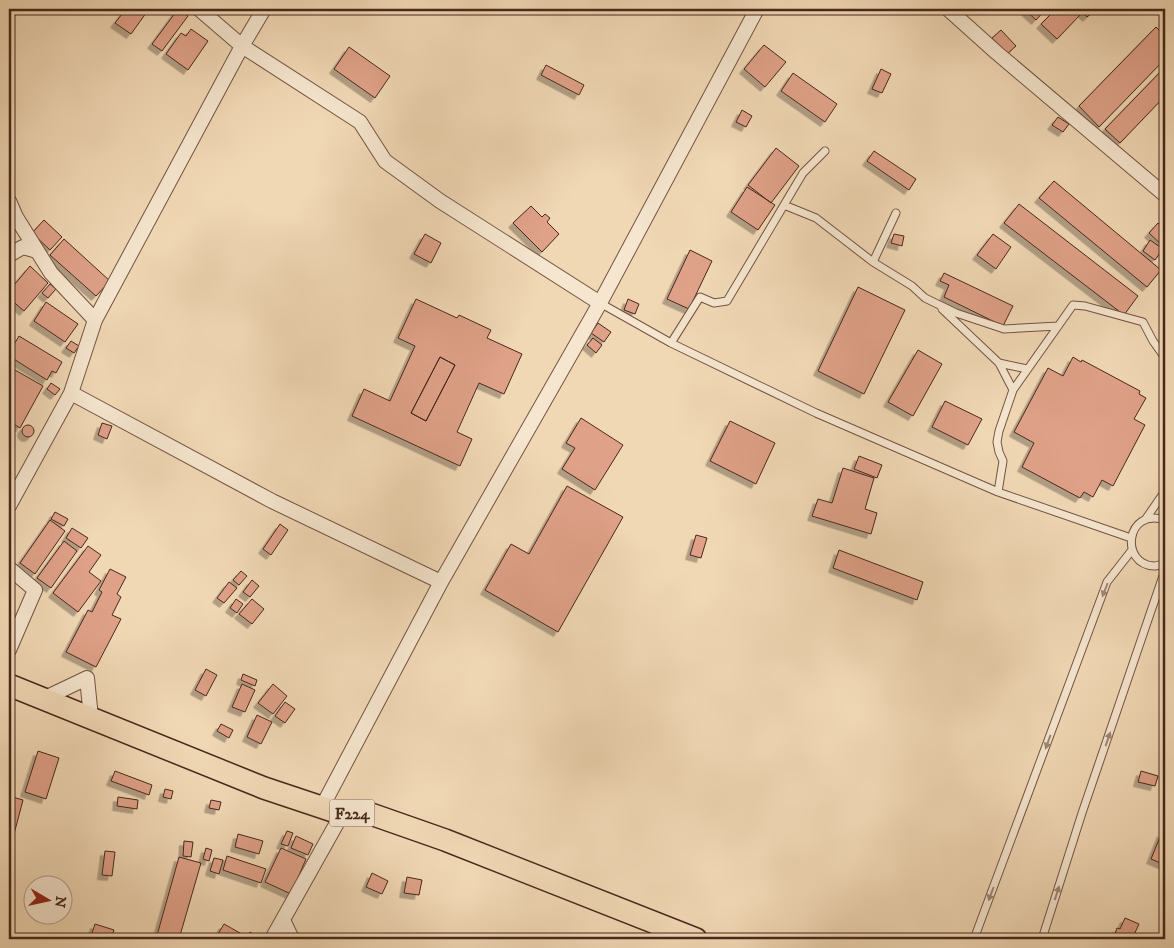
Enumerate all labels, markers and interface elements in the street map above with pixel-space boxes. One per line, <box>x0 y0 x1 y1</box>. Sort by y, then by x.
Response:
one-way arrow <box>1100 583 1108 597</box>
one-way arrow <box>1105 731 1112 746</box>
one-way arrow <box>1044 735 1052 750</box>
road number: F224 <box>330 800 374 826</box>
north arrow <box>22 876 72 926</box>
one-way arrow <box>1053 885 1061 900</box>
one-way arrow <box>987 887 995 902</box>
text: N <box>50 895 70 909</box>

